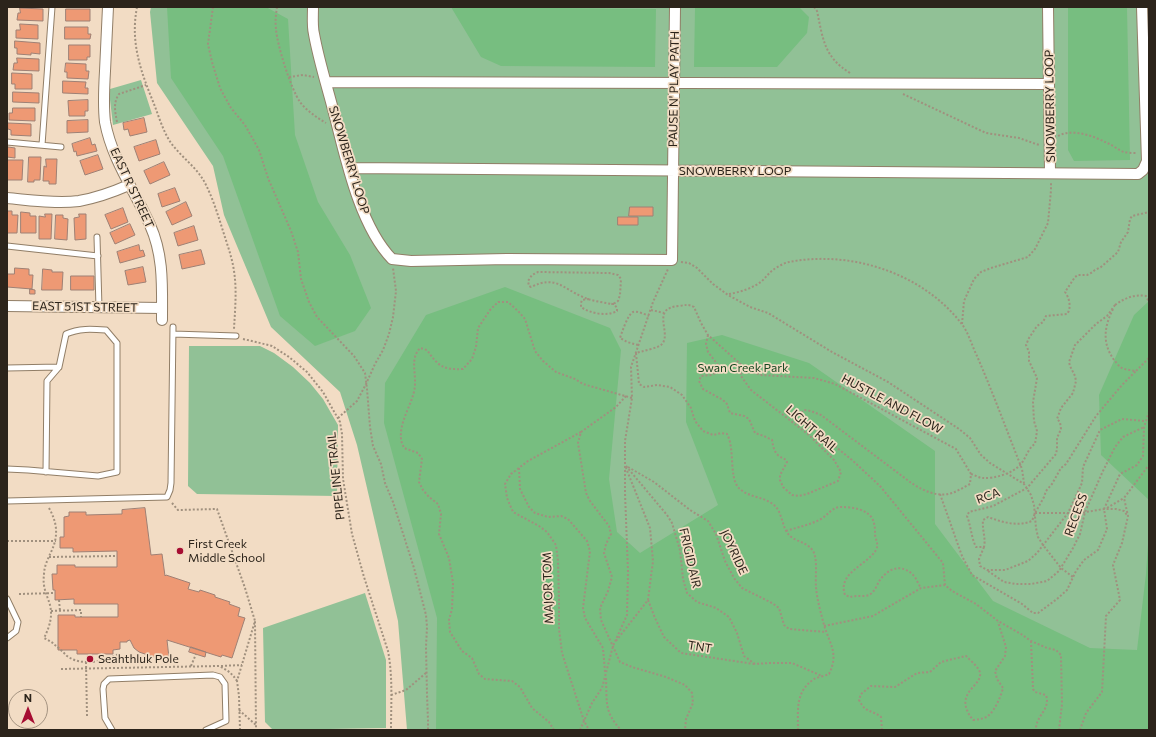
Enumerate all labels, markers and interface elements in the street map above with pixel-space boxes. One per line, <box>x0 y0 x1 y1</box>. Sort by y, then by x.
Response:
street label: PAUSE N' PLAY PATH <box>666 31 682 147</box>
street label: SNOWBERRY LOOP <box>1042 50 1058 162</box>
street label: SNOWBERRY LOOP <box>326 104 372 216</box>
street label: EAST R STREET <box>107 145 157 231</box>
street label: SNOWBERRY LOOP <box>679 164 791 178</box>
street label: EAST 51ST STREET <box>32 299 138 315</box>
park label: Swan Creek Park <box>697 361 789 375</box>
street label: HUSTLE AND FLOW <box>839 371 945 437</box>
street label: LIGHT RAIL <box>783 402 841 456</box>
street label: PIPELINE TRAIL <box>324 431 348 521</box>
street label: RCA <box>974 485 1002 507</box>
street label: RECESS <box>1062 492 1090 538</box>
street label: FRIGID AIR <box>676 527 704 589</box>
street label: JOYRIDE <box>717 527 751 577</box>
place label: First Creek Middle School <box>188 537 265 565</box>
marker: First Creek Middle School <box>175 546 185 556</box>
street label: MAJOR TOM <box>540 552 556 624</box>
street label: TNT <box>687 638 713 656</box>
place label: Seahthluk Pole <box>98 652 179 666</box>
marker: Seahthluk Pole <box>85 654 95 664</box>
north arrow <box>8 689 48 729</box>
text: N <box>24 691 32 704</box>

